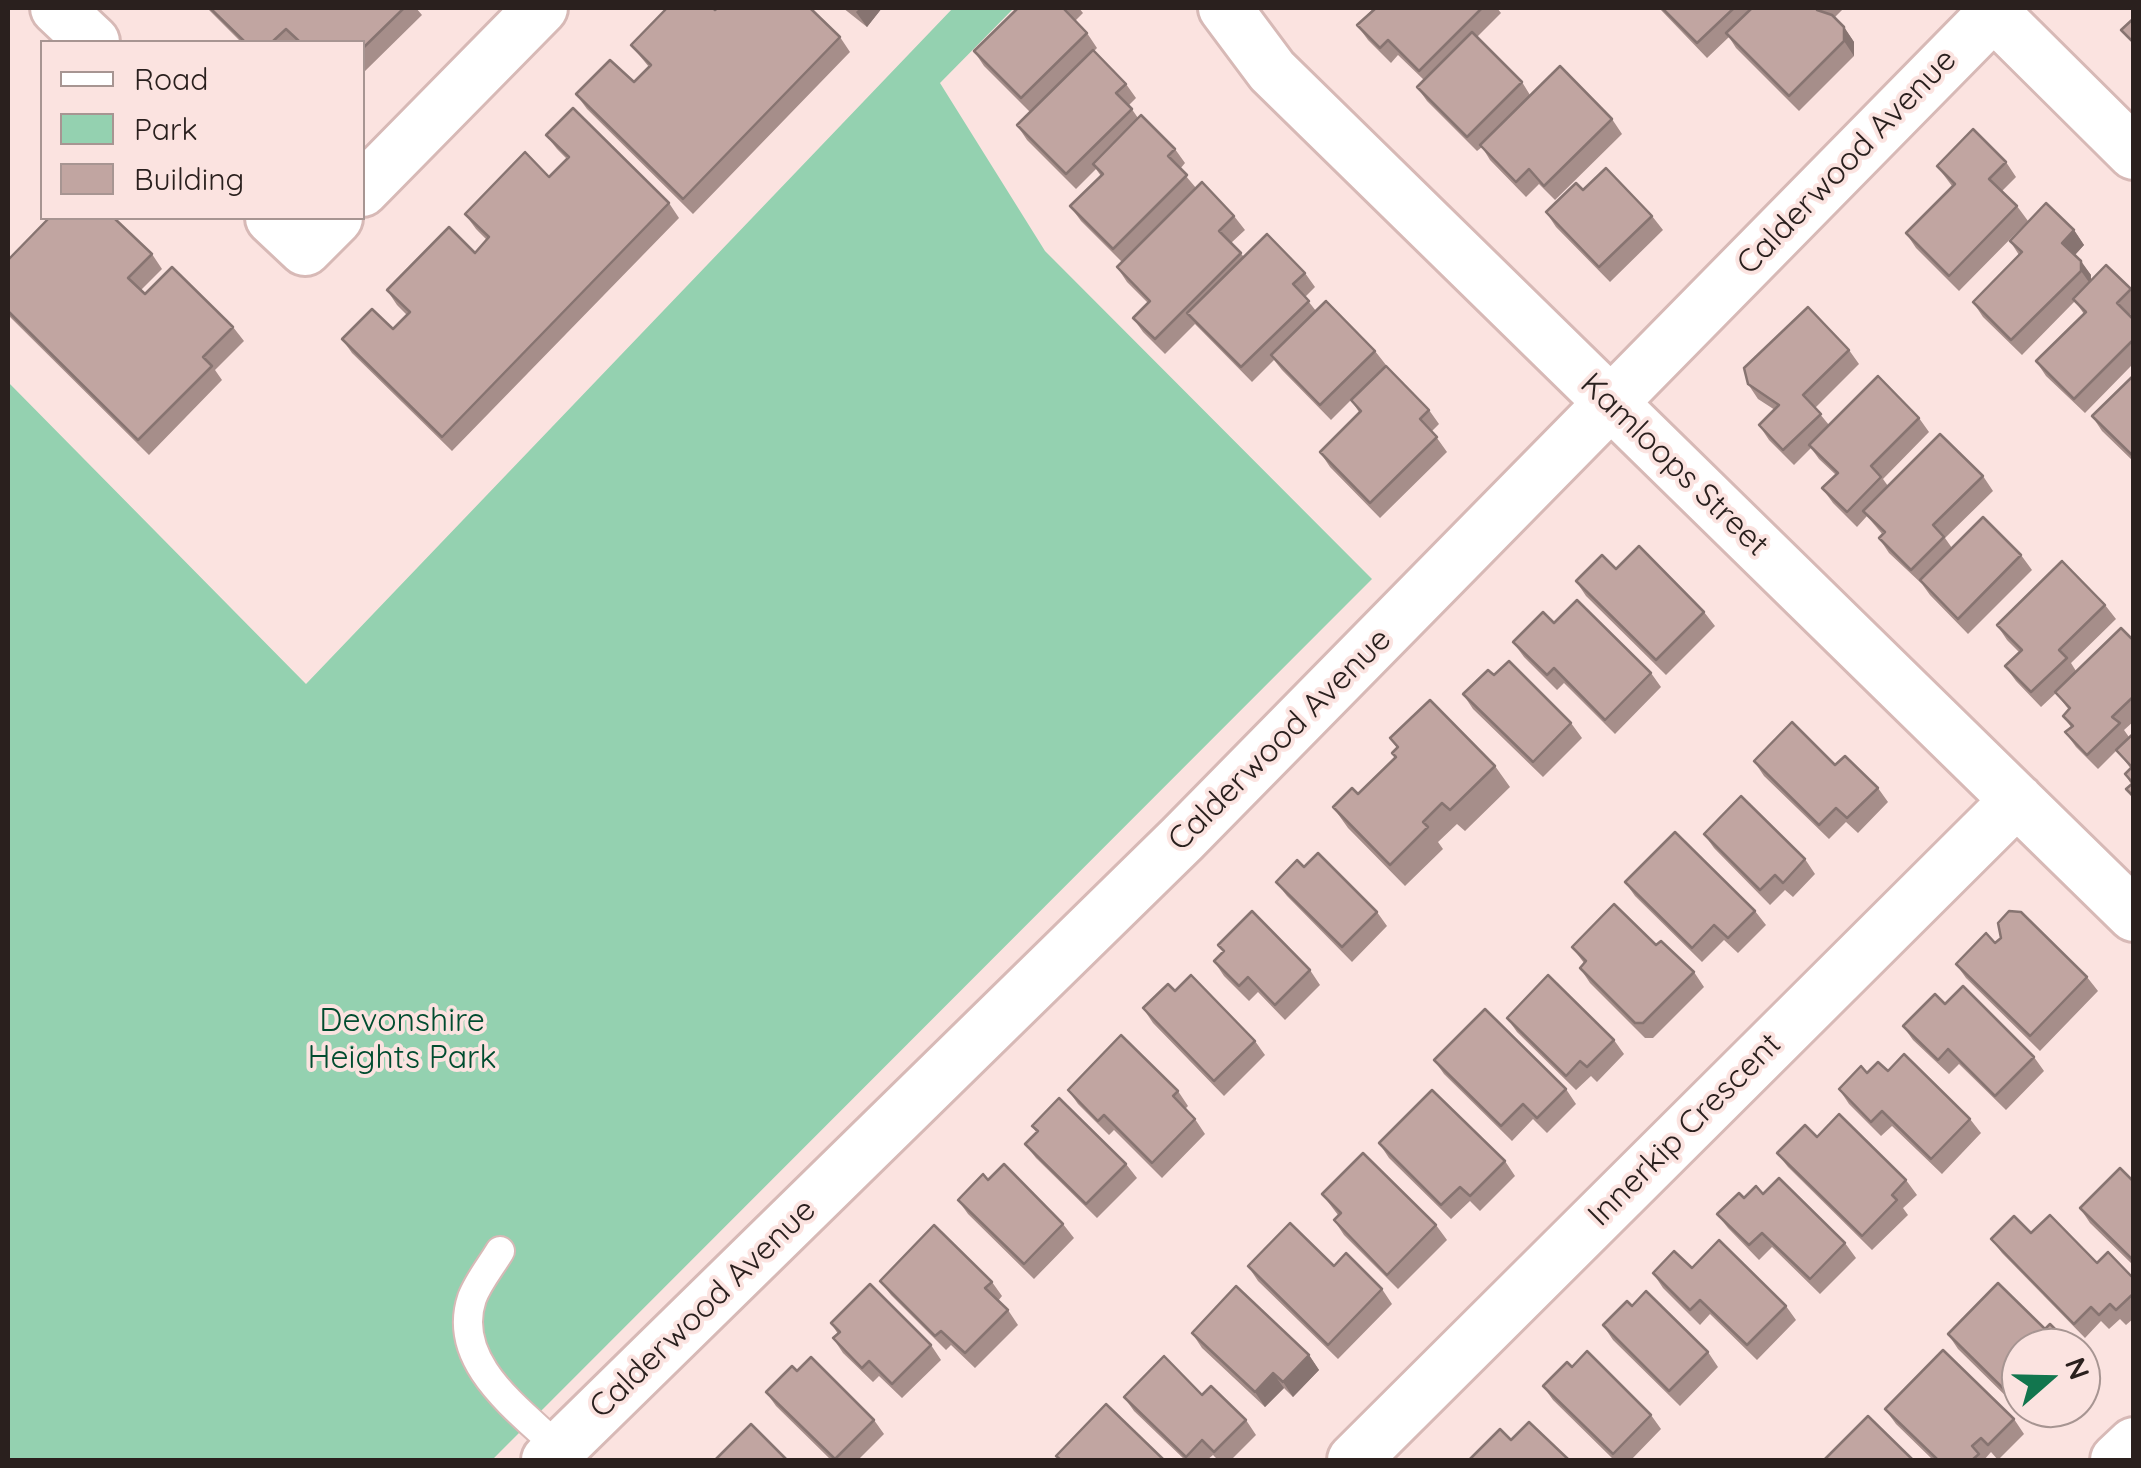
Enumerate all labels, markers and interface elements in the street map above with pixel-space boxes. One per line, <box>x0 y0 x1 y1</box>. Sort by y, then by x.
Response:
legend <box>40 40 365 220</box>
street label: Calderwood Avenue <box>1729 41 1965 283</box>
text: Road <box>134 60 208 98</box>
text: Park <box>134 110 198 148</box>
text: Building <box>134 160 244 198</box>
street label: Kamloops Street <box>1572 366 1776 564</box>
street label: Calderwood Avenue <box>1161 621 1399 859</box>
park label: Devonshire Heights Park <box>307 1002 497 1077</box>
street label: Innerkip Crescent <box>1581 1026 1789 1234</box>
street label: Calderwood Avenue <box>582 1191 824 1427</box>
north arrow <box>2001 1328 2101 1428</box>
text: N <box>2058 1353 2098 1384</box>

